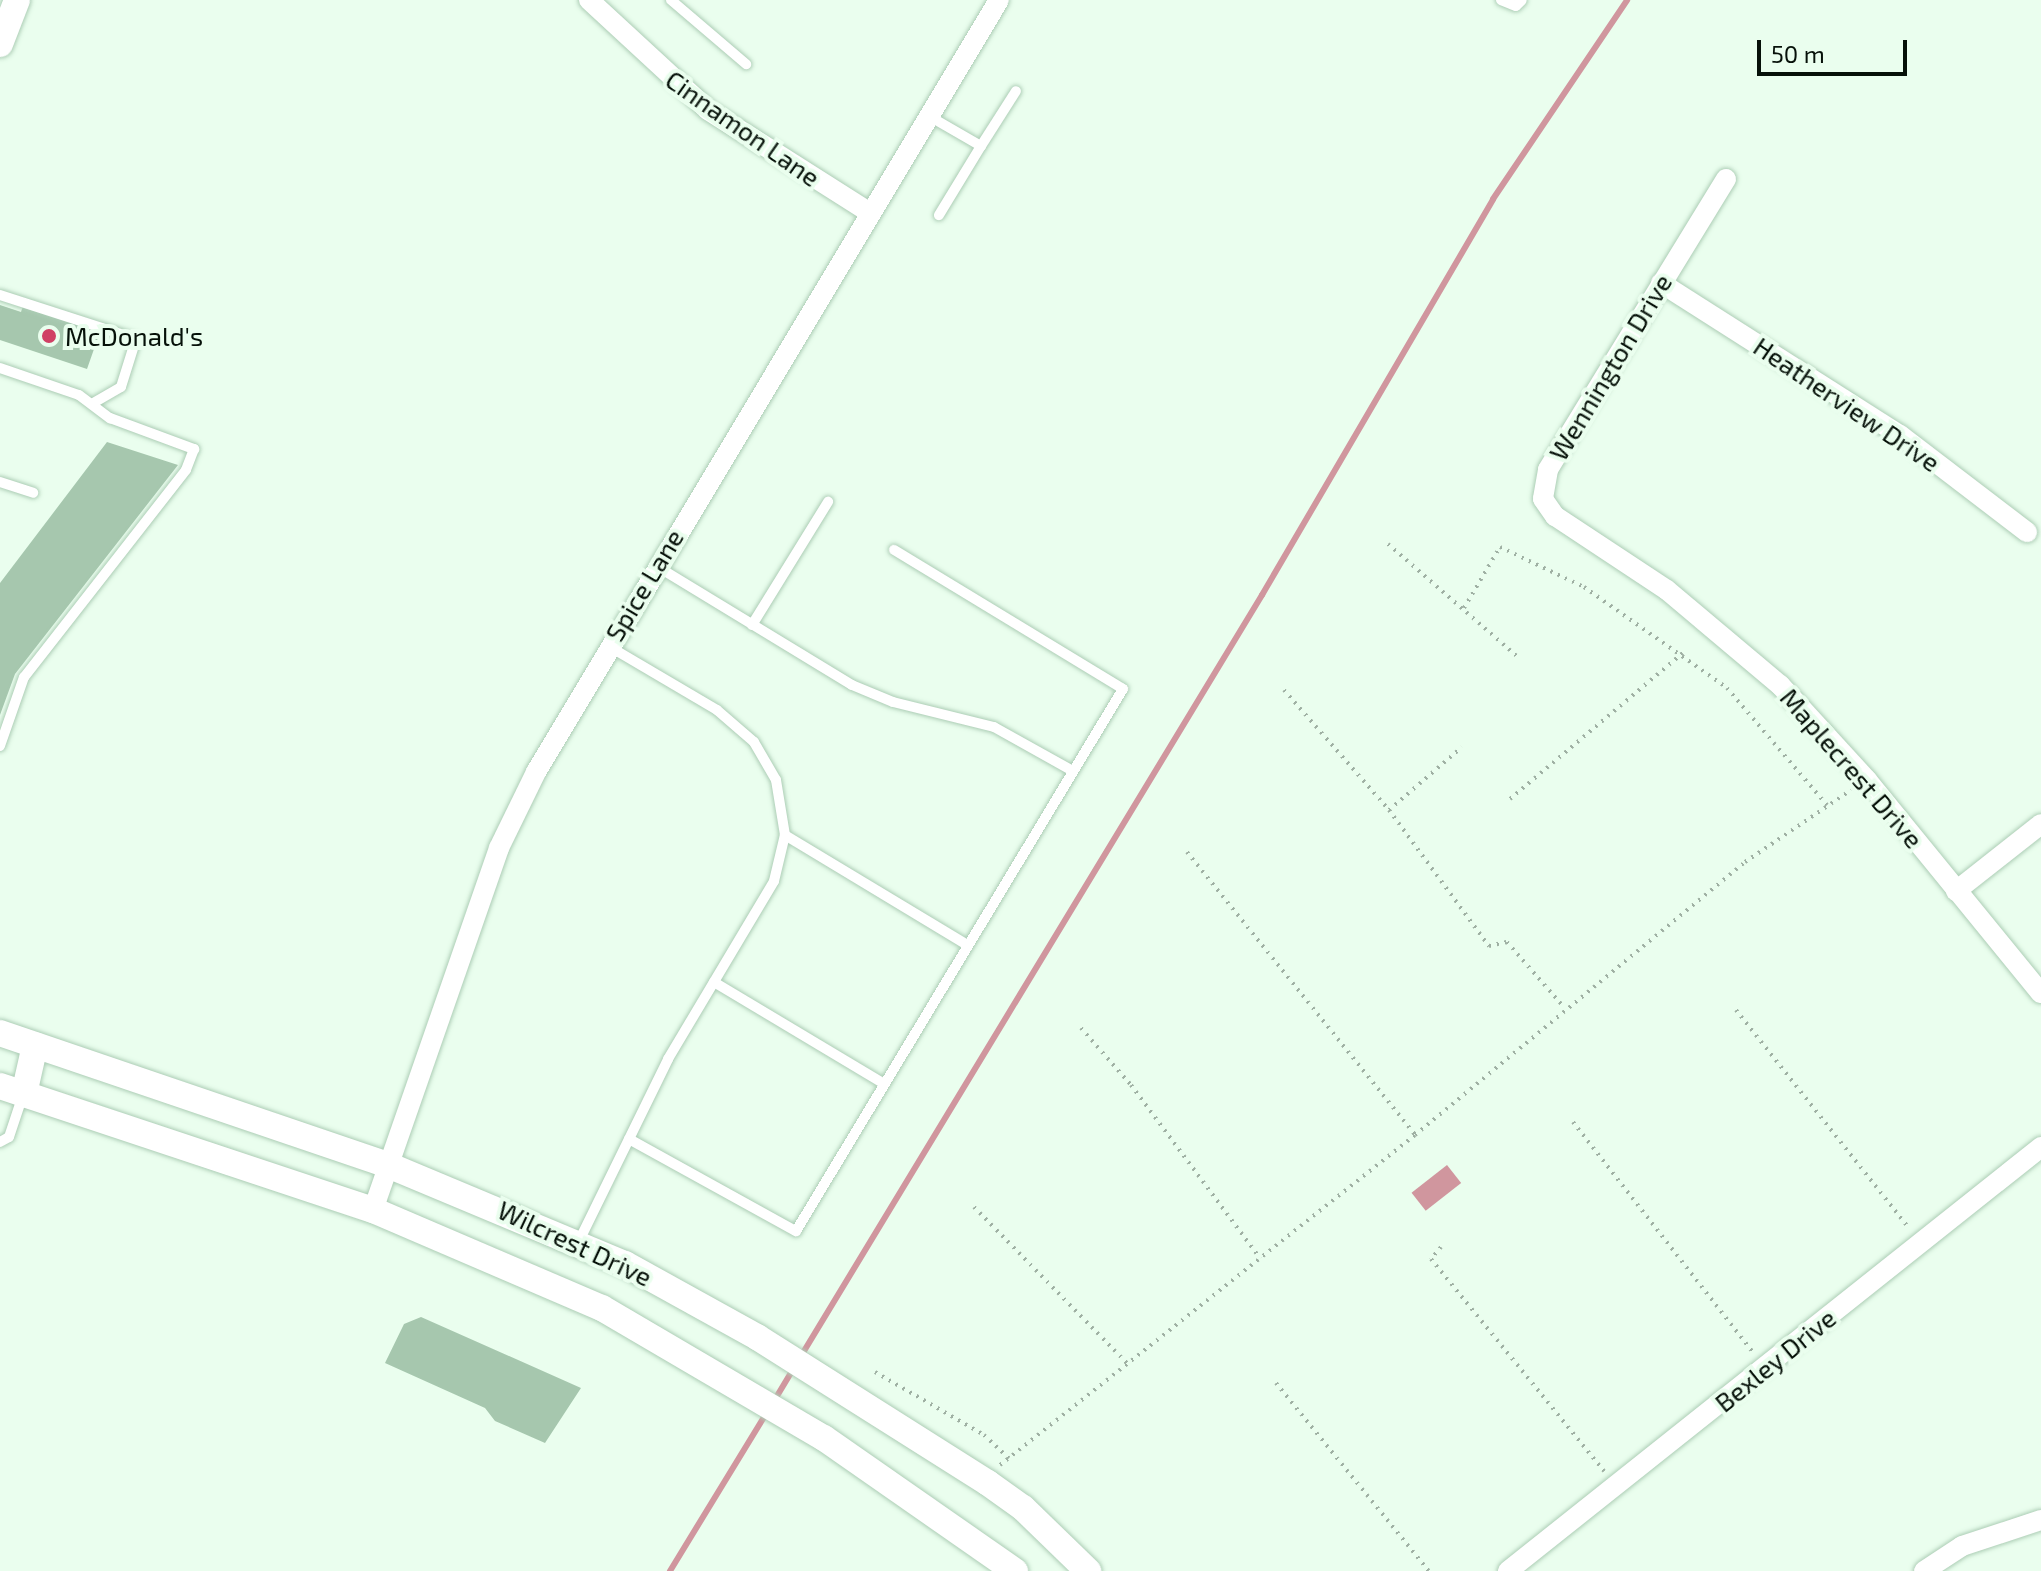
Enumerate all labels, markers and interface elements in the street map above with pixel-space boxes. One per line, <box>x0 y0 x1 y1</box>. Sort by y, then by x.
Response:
scale bar <box>1761 24 1911 74</box>
text: 50 m <box>1771 39 1825 68</box>
street label: Cinnamon Lane <box>660 63 826 193</box>
street label: Wennington Drive <box>1542 268 1678 466</box>
place label: McDonald's <box>65 320 203 352</box>
marker: McDonald's <box>40 327 58 345</box>
street label: Heatherview Drive <box>1748 330 1946 478</box>
street label: Spice Lane <box>598 523 690 647</box>
street label: Maplecrest Drive <box>1774 682 1930 854</box>
street label: Wilcrest Drive <box>493 1194 657 1292</box>
street label: Bexley Drive <box>1708 1302 1842 1418</box>

